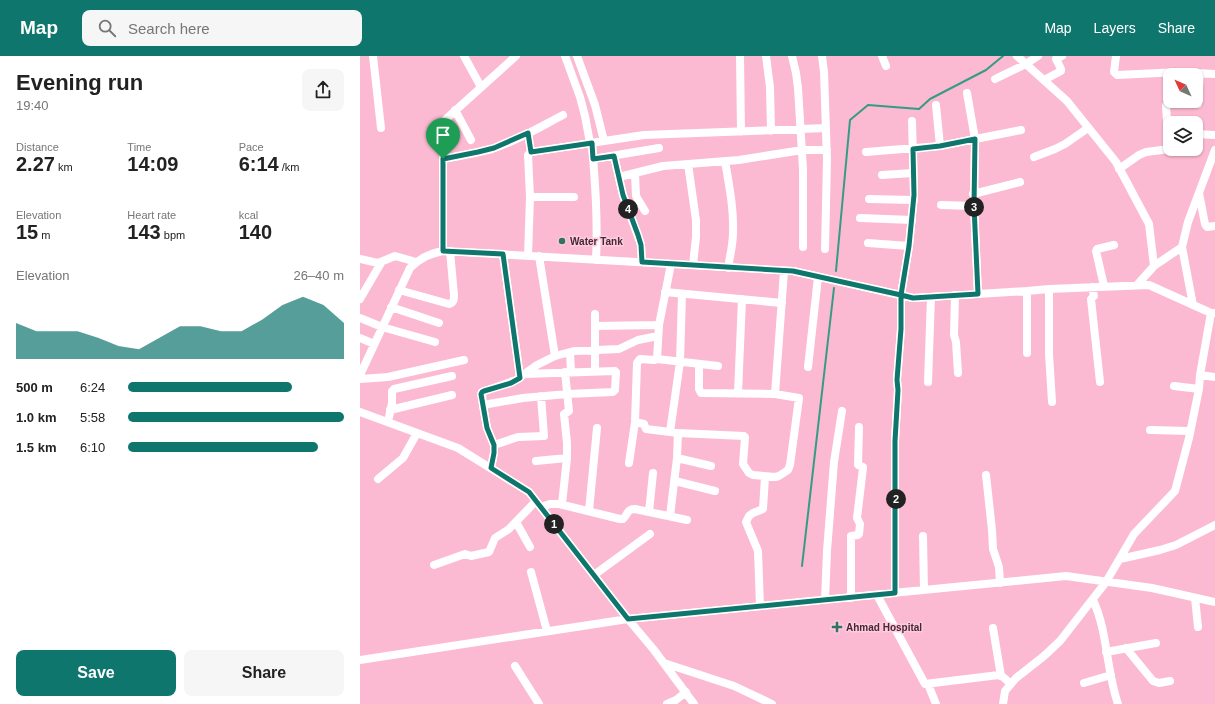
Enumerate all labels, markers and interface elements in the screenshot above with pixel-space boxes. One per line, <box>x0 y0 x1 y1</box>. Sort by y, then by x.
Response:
search box <box>82 10 362 46</box>
text: Map <box>20 17 58 38</box>
icon: search <box>96 17 118 39</box>
text: Search here <box>128 20 210 37</box>
text: Map <box>1044 20 1072 36</box>
text: Layers <box>1094 20 1136 36</box>
text: Share <box>1158 20 1195 36</box>
north arrow <box>1163 68 1203 108</box>
map controls <box>1163 68 1203 156</box>
button: share <box>302 69 344 111</box>
text: Evening run <box>16 70 143 95</box>
text: 19:40 <box>16 98 49 113</box>
button: layers <box>1163 116 1203 156</box>
pin <box>426 118 460 159</box>
icon: arrive <box>432 124 454 146</box>
text: Distance <box>16 141 59 153</box>
text: Time <box>127 141 151 153</box>
text: Pace <box>239 141 264 153</box>
text: 2.27 <box>16 153 55 175</box>
text: 14:09 <box>127 153 178 175</box>
text: 6:14 <box>239 153 279 175</box>
text: km <box>55 161 73 173</box>
text: /km <box>279 161 299 173</box>
pin: 3 <box>964 197 984 217</box>
pin: 4 <box>618 199 638 219</box>
text: 3 <box>971 201 977 213</box>
text: 4 <box>625 203 631 215</box>
text: Elevation <box>16 209 61 221</box>
text: Heart rate <box>127 209 176 221</box>
text: kcal <box>239 209 258 221</box>
text: 15 <box>16 221 38 243</box>
text: 143 <box>127 221 161 243</box>
text: 140 <box>239 221 272 243</box>
text: m <box>38 229 50 241</box>
text: bpm <box>161 229 185 241</box>
marker: Water Tank <box>557 236 567 246</box>
place label: Water Tank <box>570 236 623 247</box>
text: Elevation <box>16 268 69 283</box>
text: 26–40 m <box>293 268 344 283</box>
text: 500 m <box>16 380 53 395</box>
text: 6:24 <box>80 380 105 395</box>
text: 1.0 km <box>16 410 56 425</box>
text: 5:58 <box>80 410 105 425</box>
text: 1.5 km <box>16 440 56 455</box>
text: 6:10 <box>80 440 105 455</box>
pin: 2 <box>886 489 906 509</box>
text: 2 <box>893 493 899 505</box>
pin: 1 <box>544 514 564 534</box>
text: 1 <box>551 518 557 530</box>
marker: Ahmad Hospital <box>831 621 843 633</box>
place label: Ahmad Hospital <box>846 622 922 633</box>
button: Save <box>16 650 176 696</box>
button: Share <box>184 650 344 696</box>

